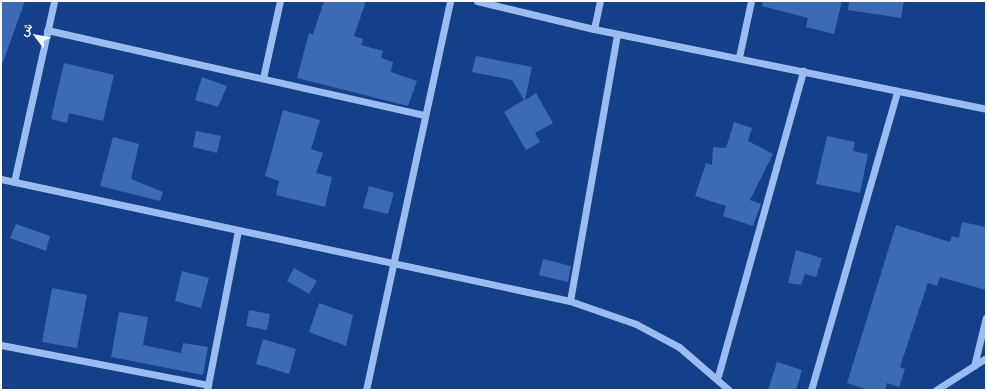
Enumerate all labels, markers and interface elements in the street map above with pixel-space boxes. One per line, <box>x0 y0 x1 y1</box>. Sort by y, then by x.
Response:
north arrow <box>16 16 56 56</box>
text: ش <box>16 20 35 39</box>

